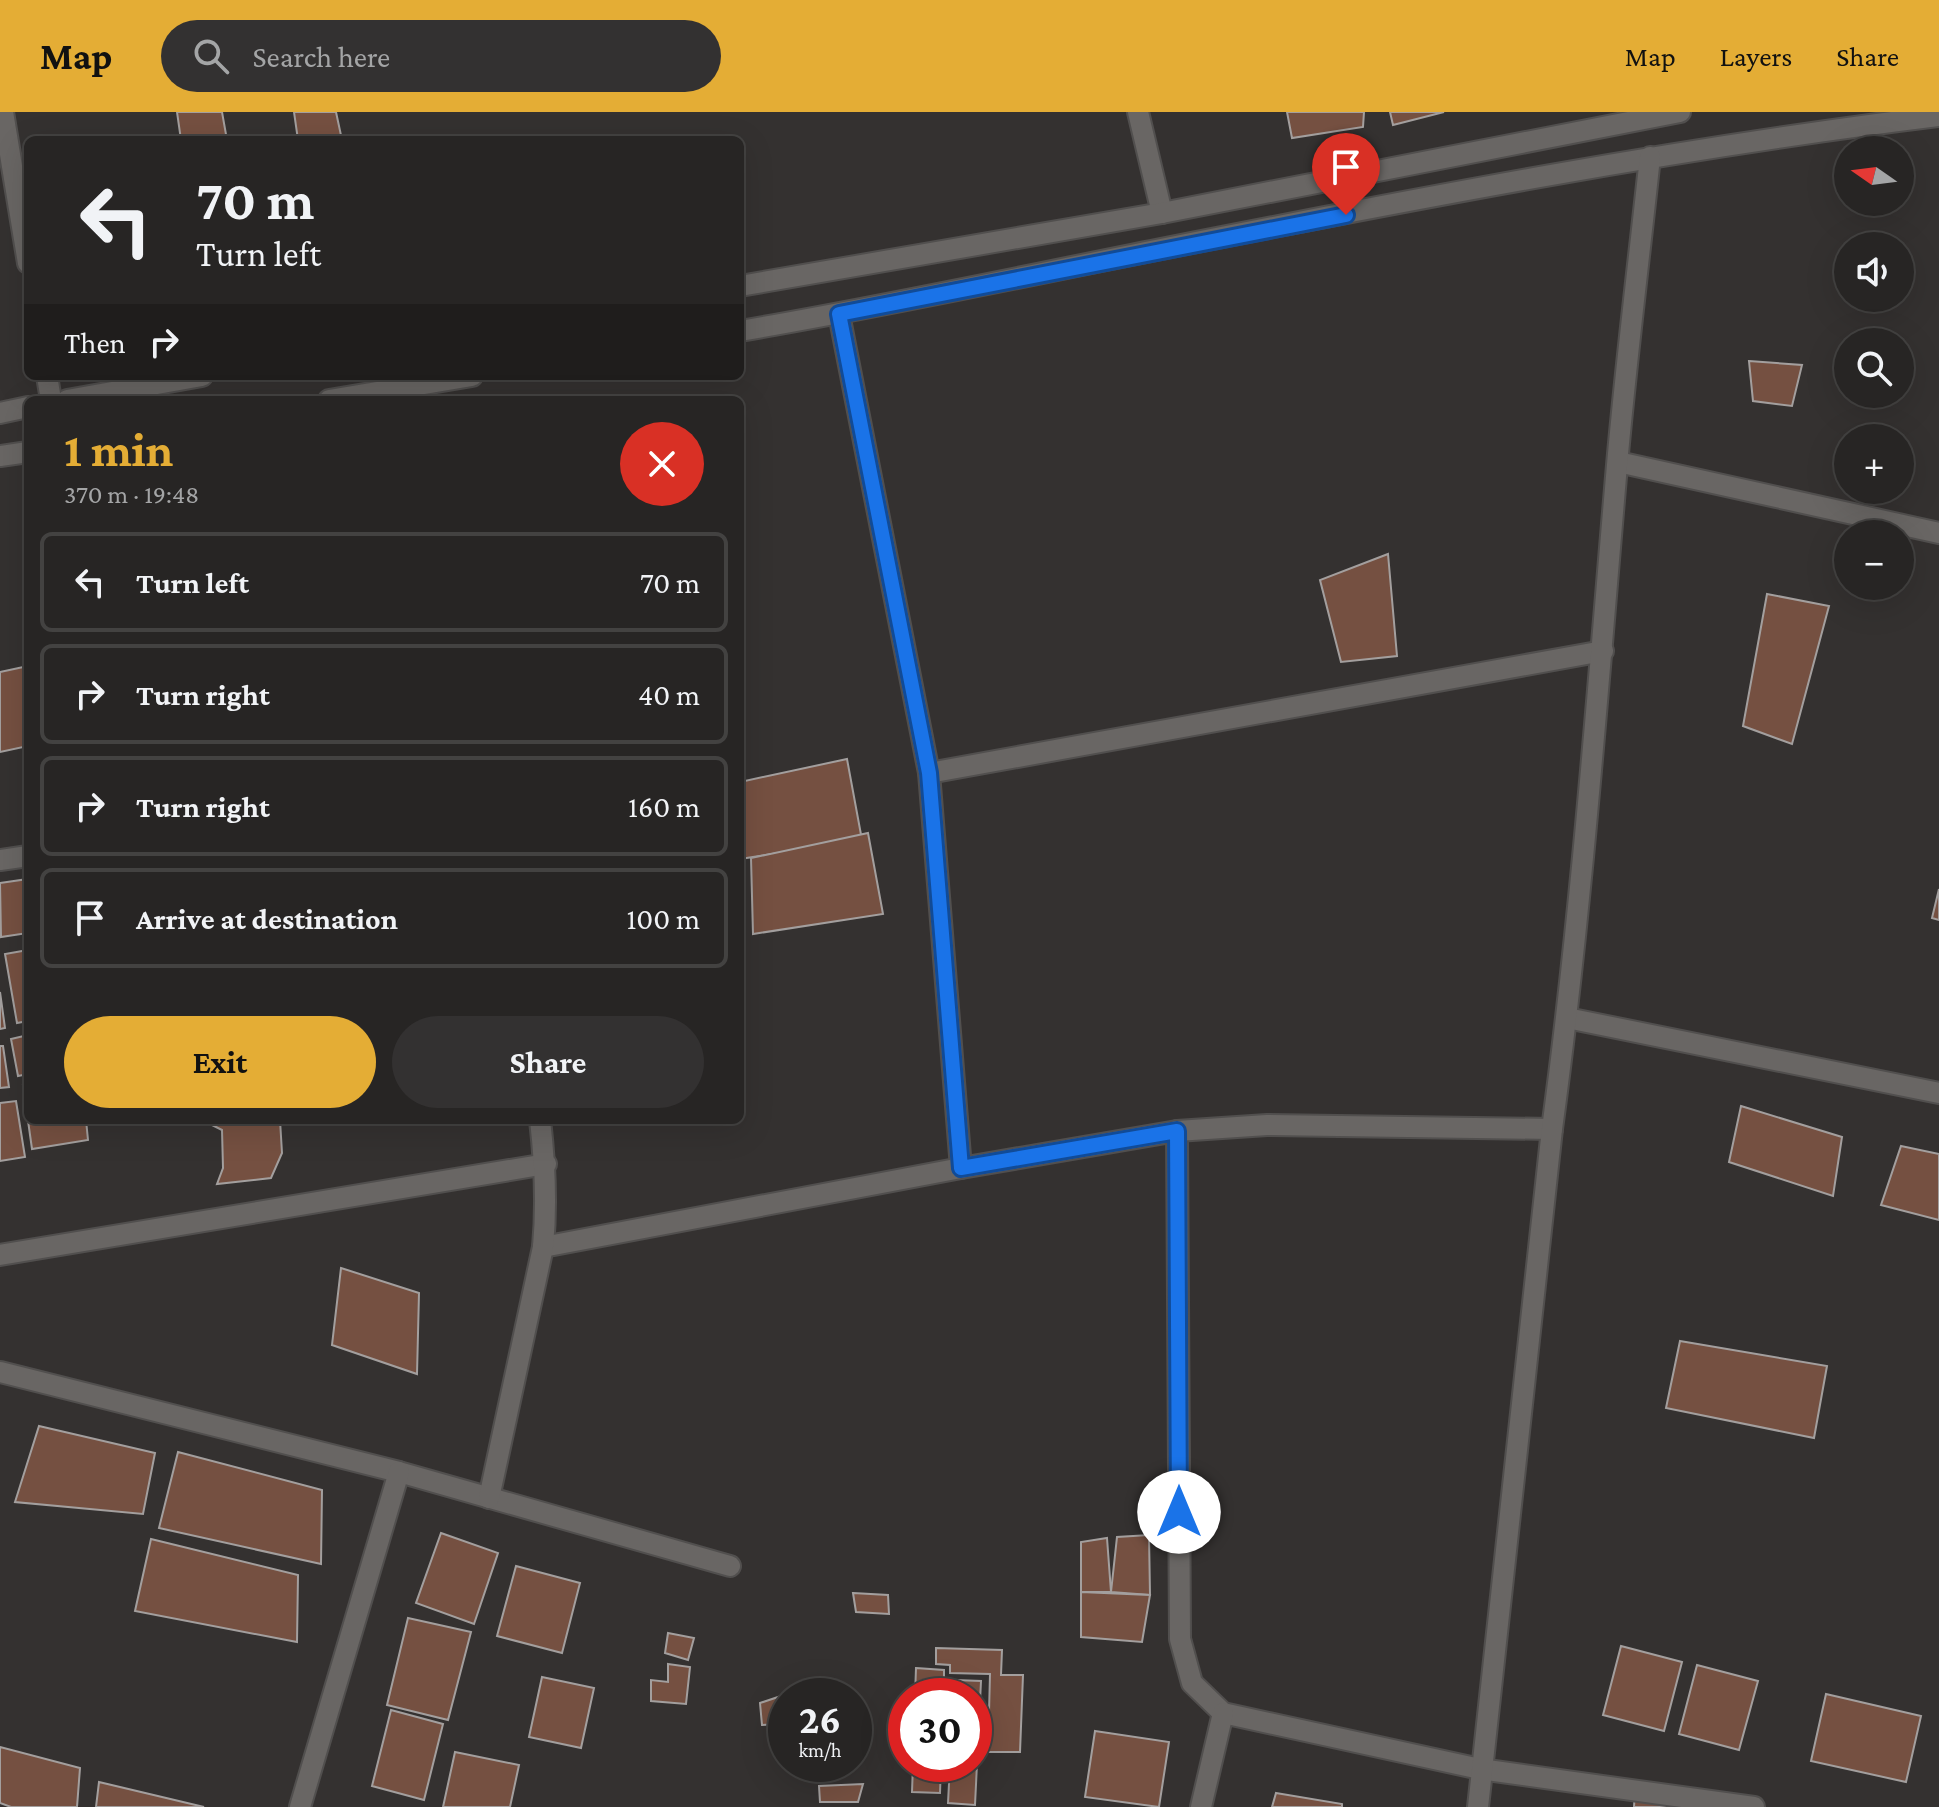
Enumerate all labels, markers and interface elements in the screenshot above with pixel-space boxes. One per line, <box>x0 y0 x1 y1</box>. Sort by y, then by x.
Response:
search box <box>161 20 721 92</box>
icon: search <box>189 34 233 78</box>
text: Map <box>40 35 113 77</box>
text: Search here <box>253 40 390 73</box>
text: Map <box>1625 41 1676 72</box>
text: Layers <box>1720 41 1792 72</box>
text: Share <box>1836 41 1899 72</box>
pin <box>1312 133 1380 215</box>
north arrow <box>1834 136 1914 216</box>
map controls <box>1834 136 1914 600</box>
icon: arrive <box>1324 145 1368 189</box>
icon: left <box>64 168 168 272</box>
text: 70 m <box>196 169 315 231</box>
button: sound <box>1834 232 1914 312</box>
text: Turn left <box>196 234 321 274</box>
icon: right <box>142 320 186 364</box>
text: Then <box>64 326 126 359</box>
button: search <box>1834 328 1914 408</box>
button: close <box>620 422 704 506</box>
text: 1 min <box>64 423 173 476</box>
button: + <box>1834 424 1914 504</box>
text: 370 m · 19:48 <box>64 480 199 509</box>
button: − <box>1834 520 1914 600</box>
icon: left <box>68 560 112 604</box>
text: Turn left <box>136 566 249 599</box>
text: 70 m <box>640 566 700 599</box>
icon: right <box>68 672 112 716</box>
text: Turn right <box>136 678 270 711</box>
text: 40 m <box>638 678 700 711</box>
icon: right <box>68 784 112 828</box>
text: Turn right <box>136 790 270 823</box>
text: 160 m <box>628 790 700 823</box>
icon: arrive <box>68 896 112 940</box>
text: Arrive at destination <box>136 902 398 935</box>
text: 100 m <box>626 902 700 935</box>
button: Exit <box>64 1016 376 1108</box>
button: Share <box>392 1016 704 1108</box>
position arrow <box>1137 1470 1221 1554</box>
speed limit sign: 30 <box>888 1678 992 1782</box>
text: 26 <box>799 1697 841 1742</box>
text: km/h <box>798 1739 842 1761</box>

